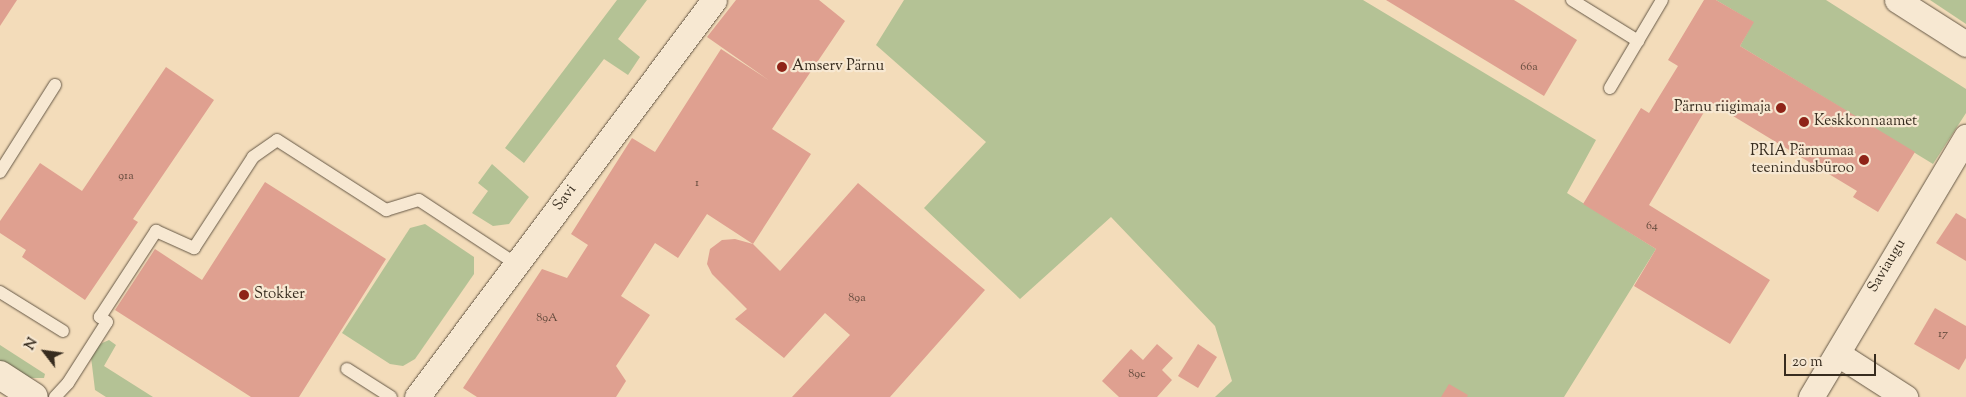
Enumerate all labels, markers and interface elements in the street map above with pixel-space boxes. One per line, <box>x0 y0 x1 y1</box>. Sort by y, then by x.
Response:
place label: Amserv Pärnu <box>792 58 884 76</box>
marker: Amserv Pärnu <box>776 61 788 73</box>
house number: 66a <box>1520 61 1538 75</box>
place label: Pärnu riigimaja <box>1674 99 1771 117</box>
marker: Pärnu riigimaja <box>1775 102 1787 114</box>
place label: Keskkonnaamet <box>1814 113 1917 131</box>
marker: Keskkonnaamet <box>1798 116 1810 128</box>
place label: PRIA Pärnumaa teenindusbüroo <box>1750 142 1854 177</box>
marker: PRIA Pärnumaa teenindusbüroo <box>1858 154 1870 166</box>
house number: 91a <box>118 170 134 184</box>
house number: 1 <box>695 177 699 191</box>
street label: Savi <box>549 182 581 214</box>
house number: 64 <box>1646 220 1658 234</box>
street label: Saviaugu <box>1864 236 1910 296</box>
place label: Stokker <box>254 286 305 304</box>
marker: Stokker <box>238 289 250 301</box>
house number: 89a <box>848 292 866 306</box>
house number: 89A <box>536 312 558 326</box>
north arrow <box>20 327 70 377</box>
house number: 17 <box>1938 328 1948 342</box>
text: N <box>21 335 43 354</box>
scale bar <box>1786 344 1878 376</box>
text: 20 m <box>1792 352 1823 373</box>
house number: 89c <box>1128 368 1146 382</box>

